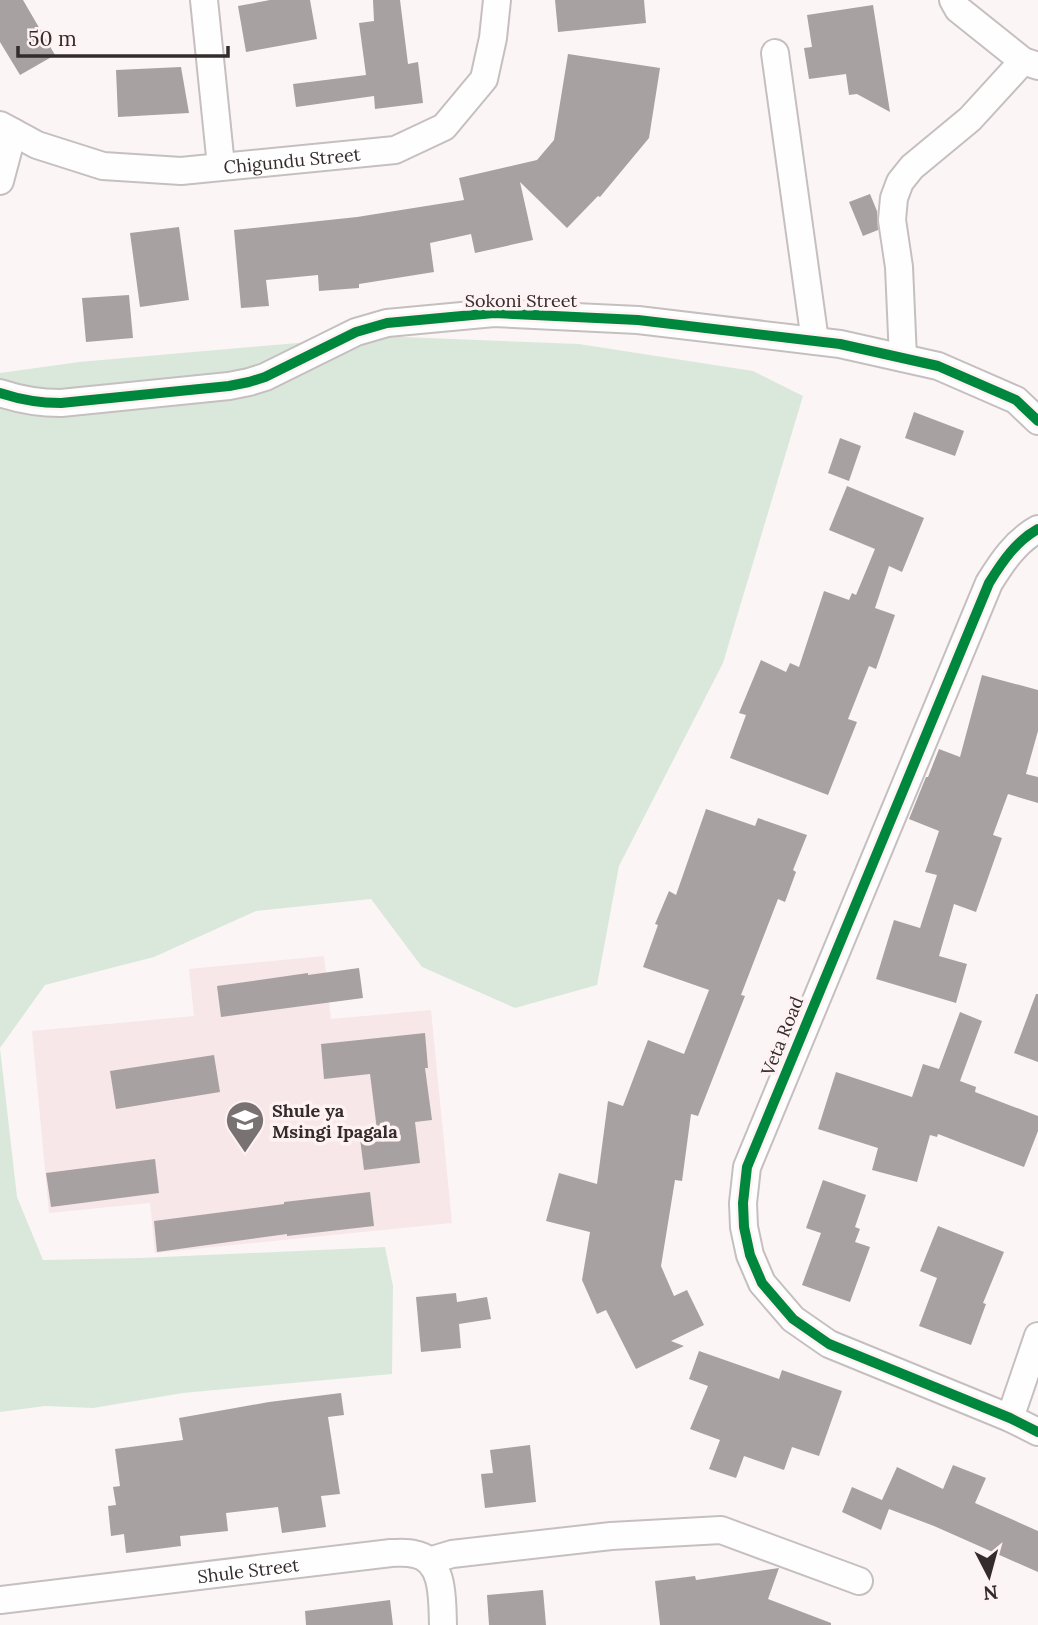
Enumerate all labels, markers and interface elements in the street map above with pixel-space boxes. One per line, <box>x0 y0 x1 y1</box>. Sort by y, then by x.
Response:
scale bar <box>18 14 228 58</box>
text: 50 m <box>28 25 77 52</box>
street label: Chigundu Street <box>222 142 362 178</box>
street label: Sokoni Street <box>465 289 577 312</box>
street label: Veta Road <box>755 993 808 1080</box>
school or university icon: Shule ya Msingi Ipagala <box>224 1099 266 1154</box>
place label: Shule ya Msingi Ipagala <box>272 1099 398 1143</box>
north arrow <box>954 1541 1024 1611</box>
street label: Shule Street <box>196 1553 300 1588</box>
text: N <box>982 1580 999 1606</box>

